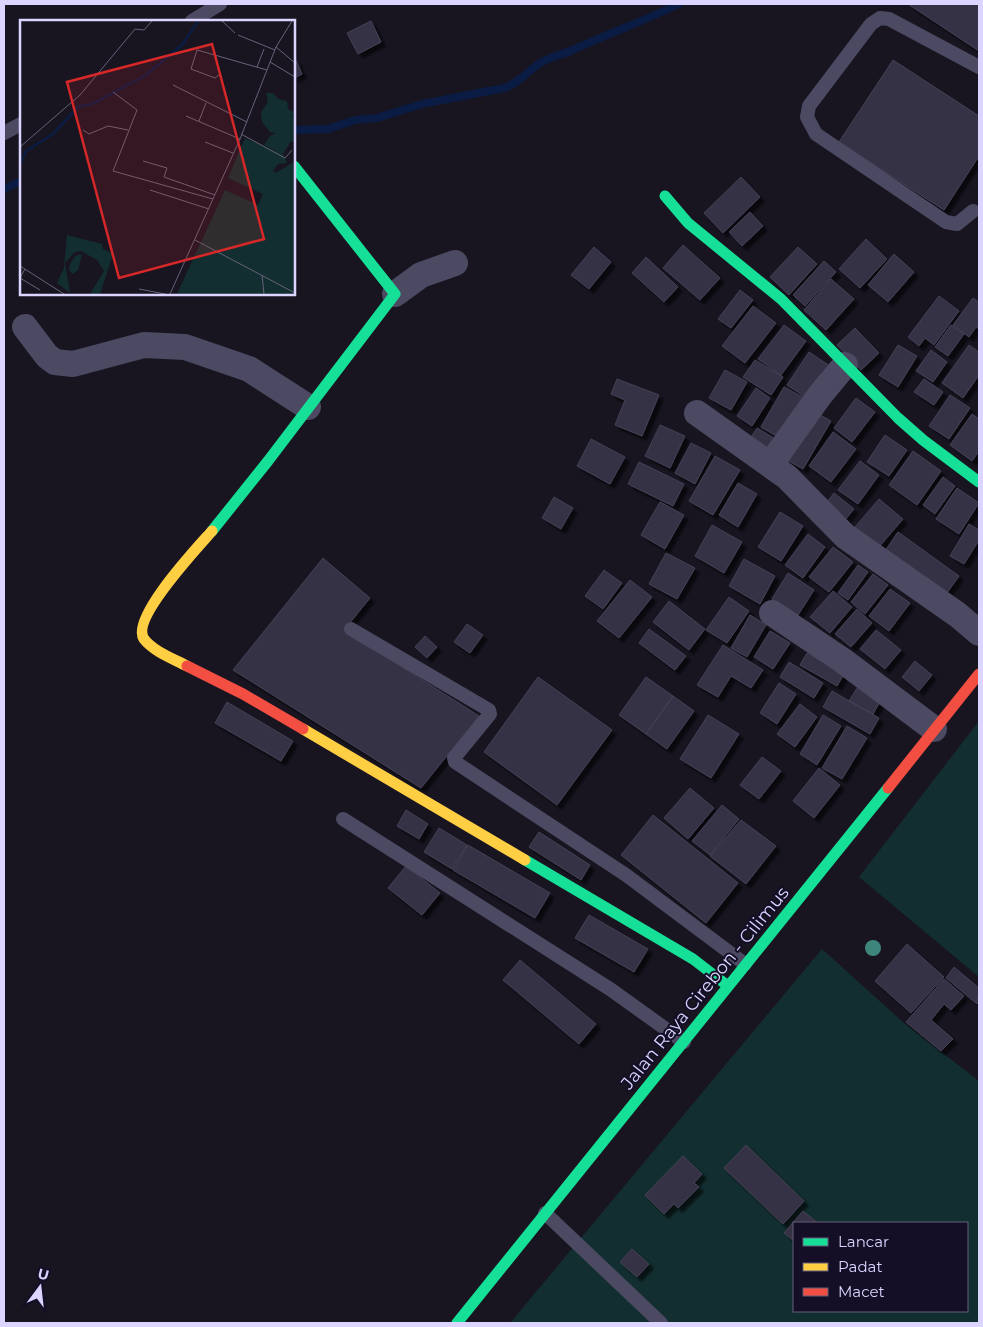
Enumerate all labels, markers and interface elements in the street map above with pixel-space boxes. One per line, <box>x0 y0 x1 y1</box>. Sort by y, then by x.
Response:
inset map <box>20 20 295 295</box>
street label: Jalan Raya Cirebon - Cilimus <box>616 882 794 1095</box>
legend <box>793 1222 968 1312</box>
text: Lancar <box>838 1232 889 1251</box>
text: Padat <box>838 1257 883 1276</box>
north arrow <box>15 1262 65 1312</box>
text: U <box>36 1264 51 1285</box>
text: Macet <box>838 1282 885 1301</box>

